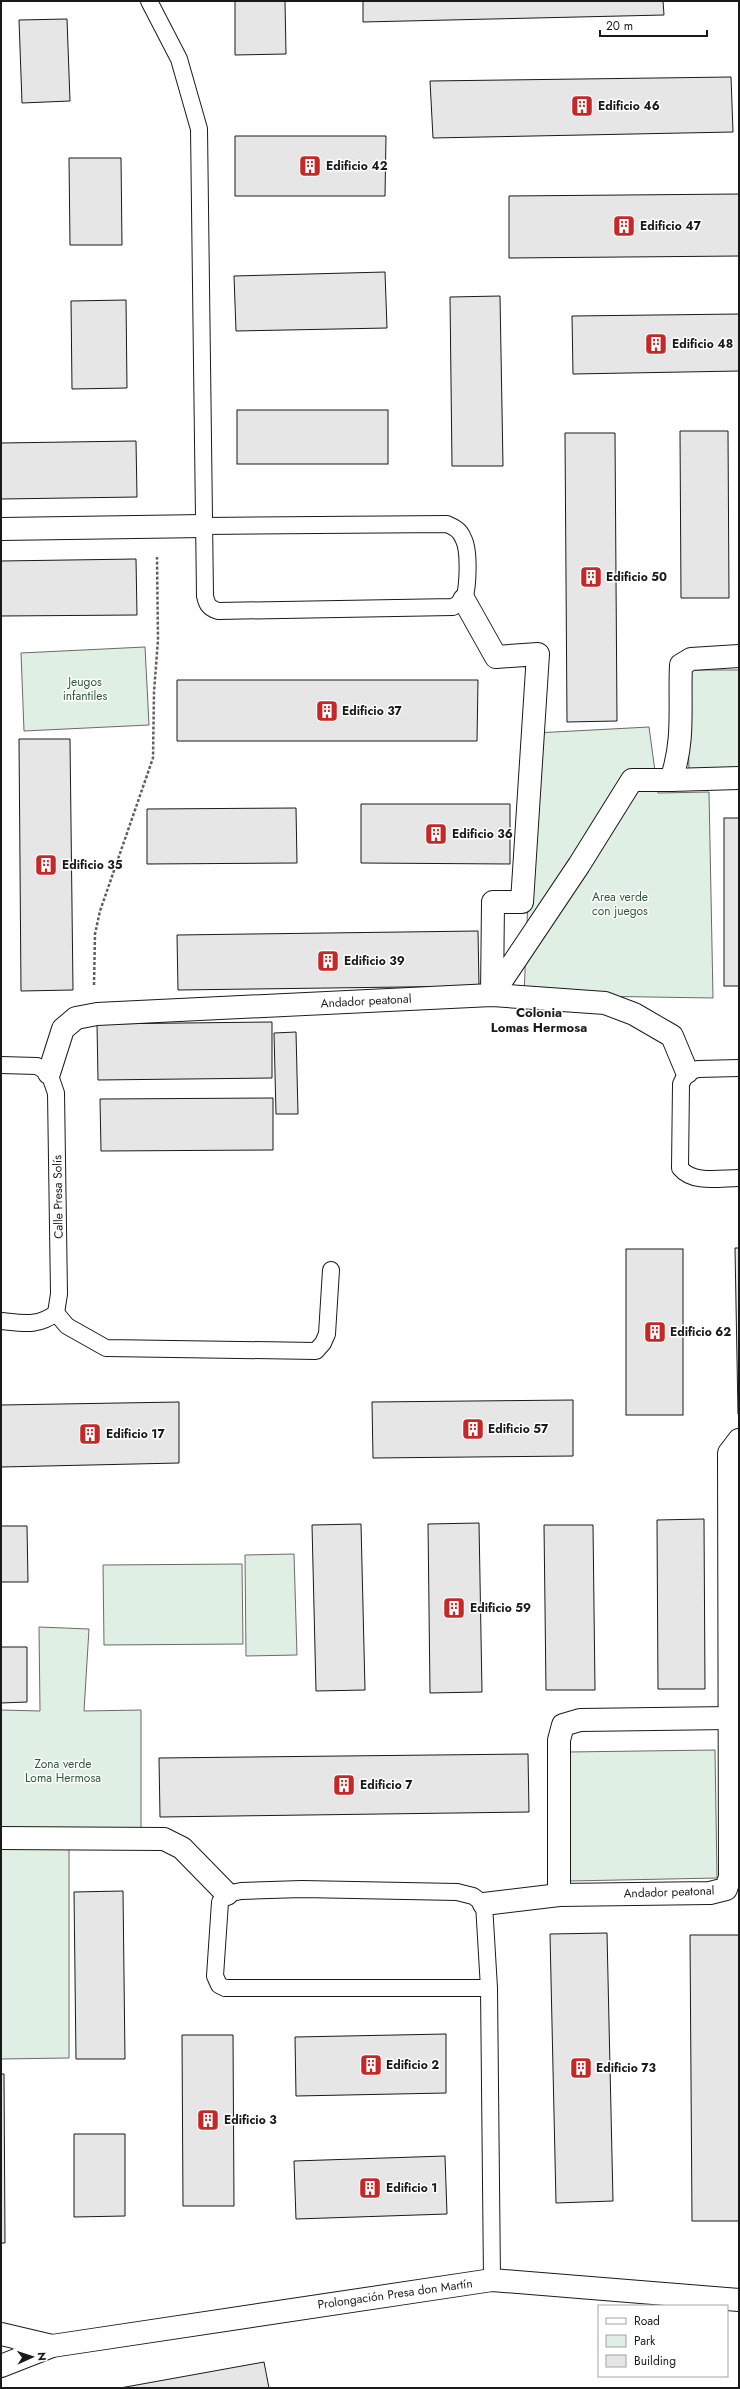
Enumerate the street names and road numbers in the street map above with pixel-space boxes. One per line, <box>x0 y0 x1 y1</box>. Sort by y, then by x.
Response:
street label: Andador peatonal <box>320 990 412 1012</box>
street label: Calle Presa Solís <box>48 1155 68 1239</box>
street label: Andador peatonal <box>623 1881 715 1903</box>
street label: Prolongación Presa don Martín <box>316 2274 474 2314</box>

